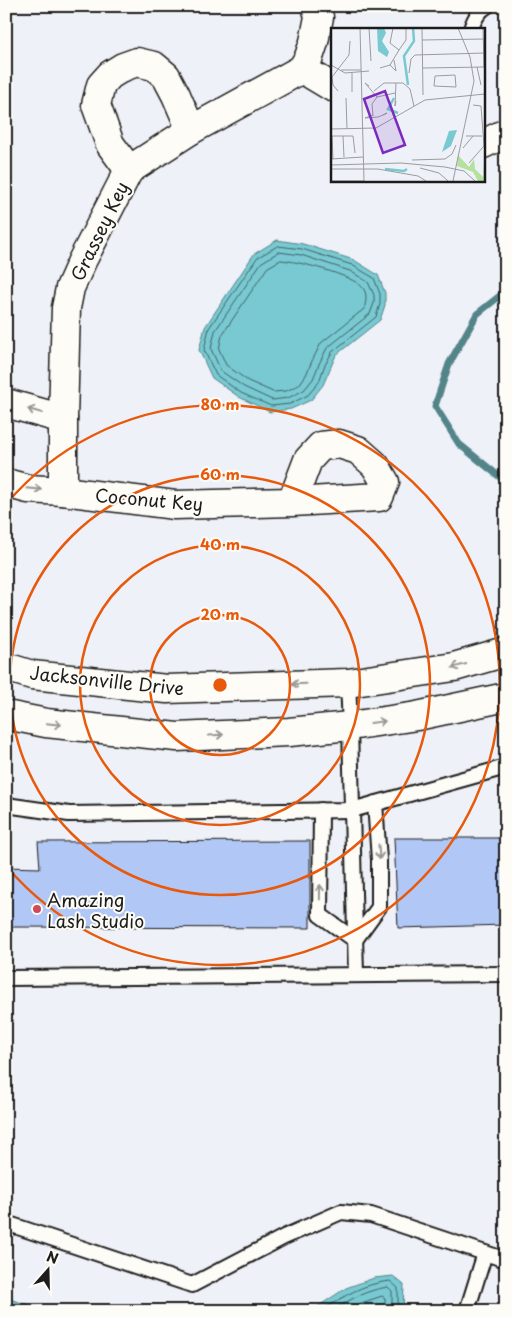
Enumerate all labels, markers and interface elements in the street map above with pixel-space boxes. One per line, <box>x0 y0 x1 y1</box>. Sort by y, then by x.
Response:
inset map <box>331 28 484 181</box>
street label: Grassey Key <box>63 177 135 285</box>
text: 80 m <box>200 392 240 415</box>
one-way arrow <box>27 406 43 415</box>
text: 60 m <box>200 462 240 485</box>
street label: Coconut Key <box>94 481 204 517</box>
one-way arrow <box>26 485 42 494</box>
text: 40 m <box>200 532 240 555</box>
text: 20 m <box>201 602 239 625</box>
street label: Jacksonville Drive <box>29 658 185 702</box>
one-way arrow <box>451 661 467 671</box>
centre of rings <box>211 676 229 694</box>
one-way arrow <box>291 680 307 689</box>
one-way arrow <box>369 717 385 727</box>
one-way arrow <box>46 719 62 729</box>
one-way arrow <box>208 730 224 740</box>
one-way arrow <box>374 844 383 860</box>
one-way arrow <box>315 884 325 900</box>
place label: Amazing Lash Studio <box>47 886 144 934</box>
marker: Amazing Lash Studio <box>31 903 43 915</box>
north arrow <box>22 1244 72 1294</box>
text: N <box>44 1246 61 1269</box>

